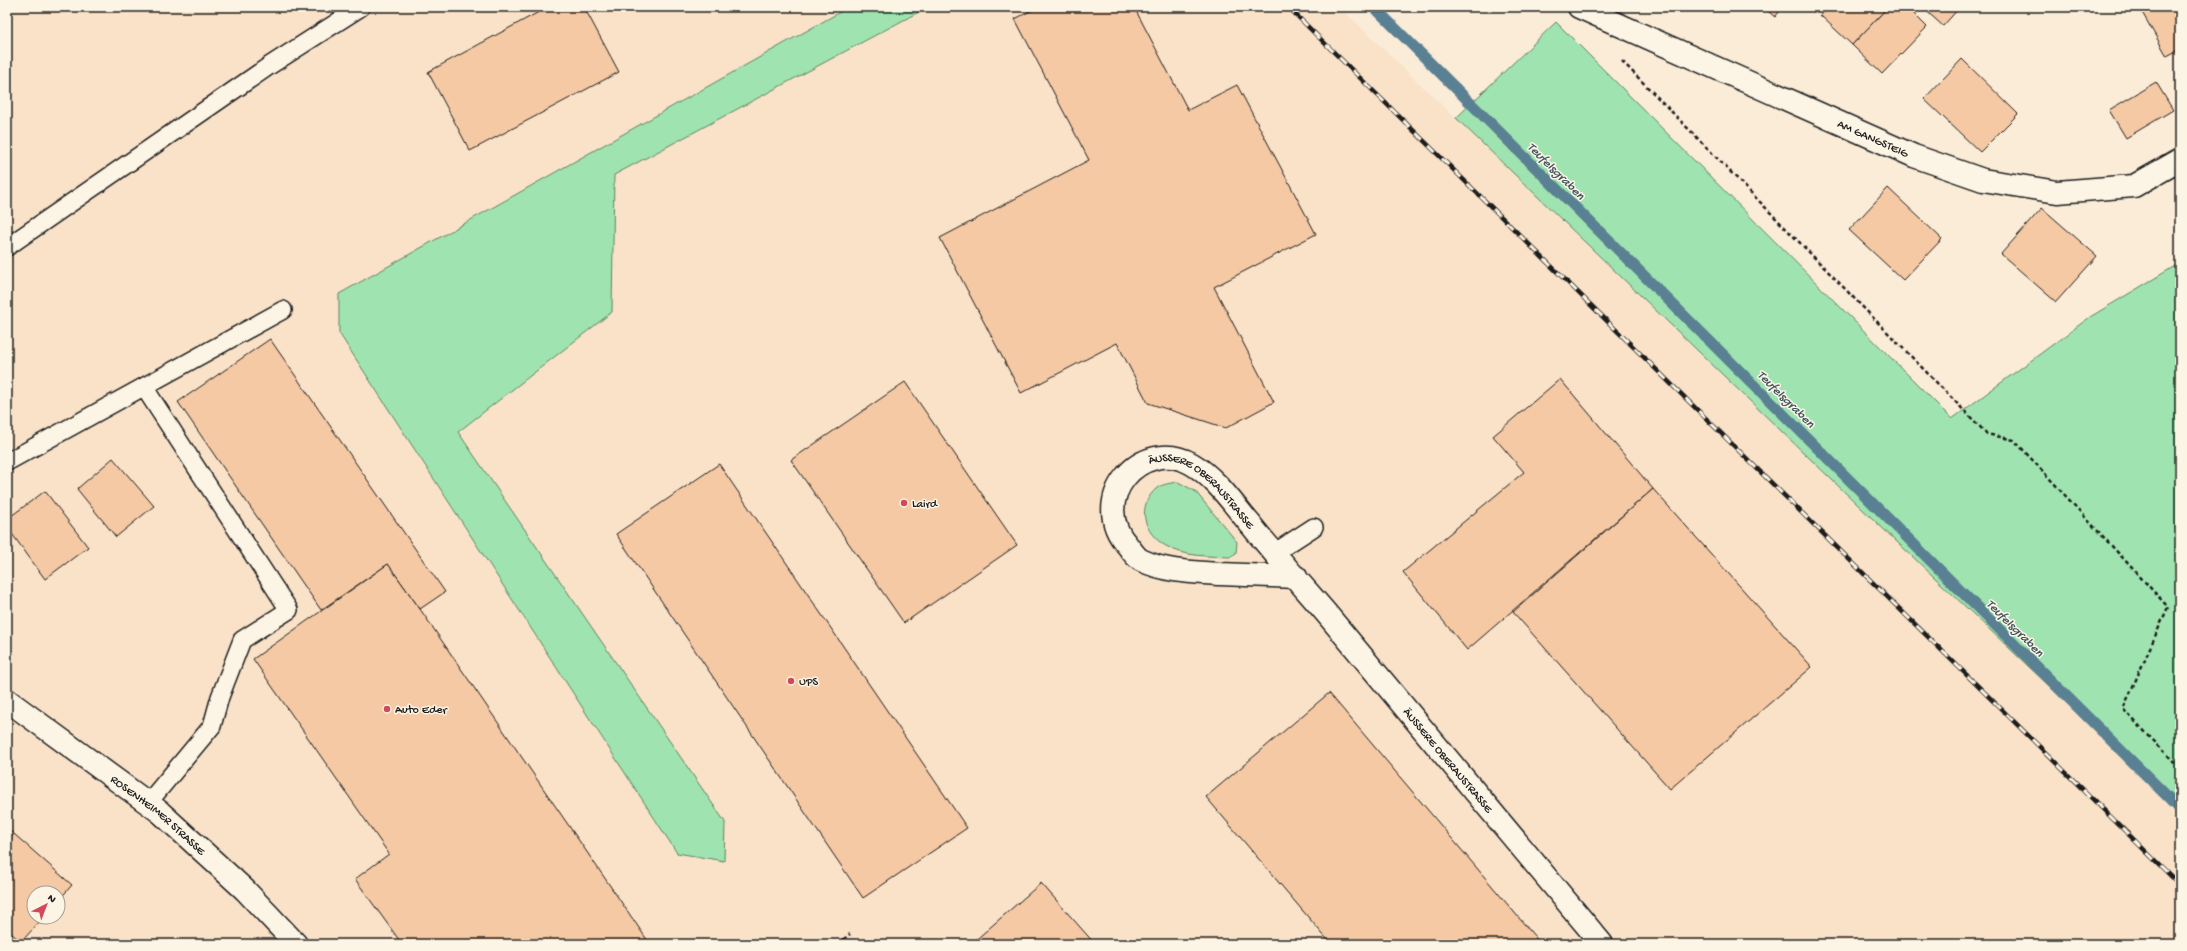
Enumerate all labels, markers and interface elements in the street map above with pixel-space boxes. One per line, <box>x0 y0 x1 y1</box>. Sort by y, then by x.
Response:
street label: AM GANGSTEIG <box>1835 118 1911 162</box>
water label: Teufelsgraben <box>1523 140 1588 204</box>
water label: Teufelsgraben <box>1753 368 1818 432</box>
street label: ÄUSSERE OBERAUSTRASSE <box>1147 452 1257 533</box>
marker: Laird <box>899 498 909 508</box>
place label: Laird <box>912 498 938 512</box>
water label: Teufelsgraben <box>1982 597 2047 661</box>
marker: UPS <box>786 676 796 686</box>
place label: UPS <box>799 676 819 690</box>
marker: Auto Eder <box>382 704 392 714</box>
place label: Auto Eder <box>395 704 448 718</box>
street label: ÄUSSERE OBERAUSTRASSE <box>1399 706 1495 817</box>
street label: ROSENHEIMER STRASSE <box>107 773 208 859</box>
north arrow <box>26 885 66 925</box>
text: N <box>45 892 58 906</box>

